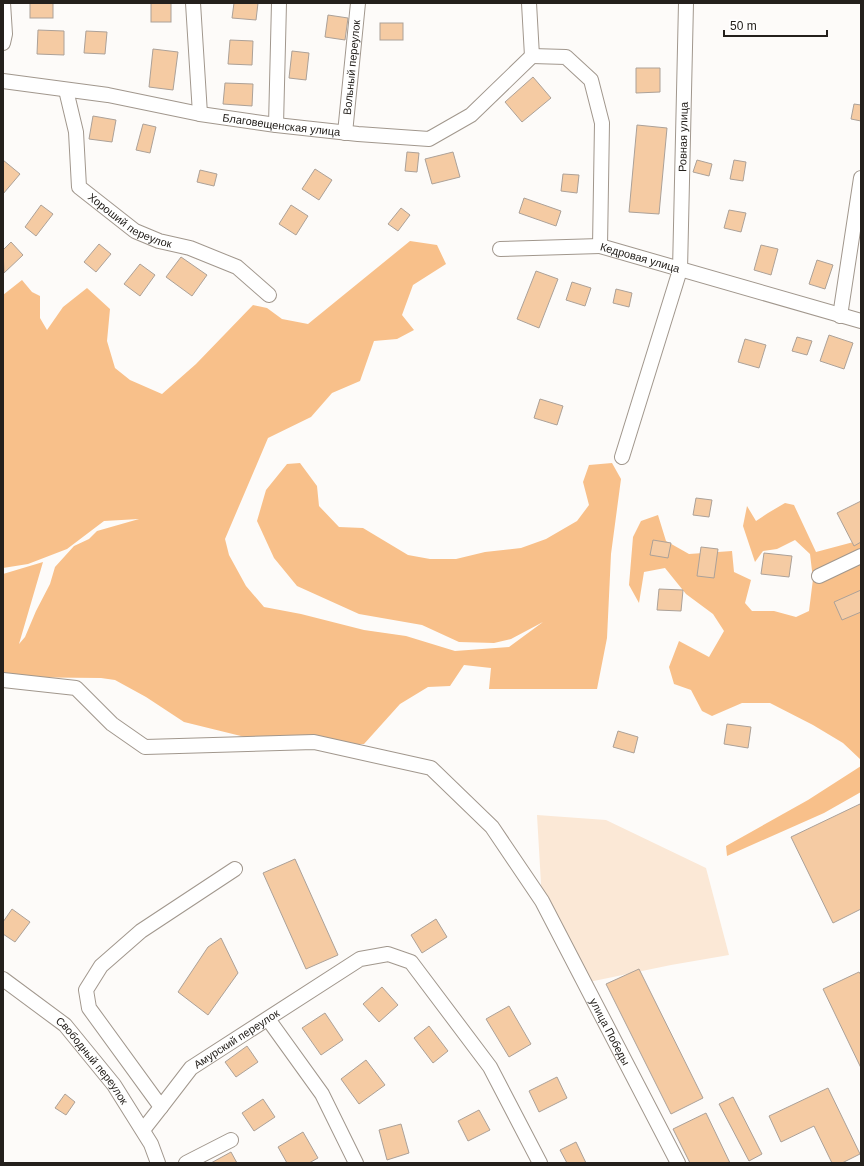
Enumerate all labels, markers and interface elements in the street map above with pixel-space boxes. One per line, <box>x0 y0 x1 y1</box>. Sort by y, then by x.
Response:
scale bar <box>724 12 827 38</box>
street label: Вольный переулок <box>341 19 362 115</box>
text: 50 m <box>730 19 757 33</box>
street label: Ровная улица <box>676 101 690 172</box>
street label: Благовещенская улица <box>222 111 342 138</box>
street label: Хороший переулок <box>86 191 173 250</box>
street label: Кедровая улица <box>599 240 682 275</box>
street label: улица Победы <box>588 996 632 1067</box>
street label: Амурский переулок <box>192 1007 282 1071</box>
street label: Свободный переулок <box>54 1015 131 1107</box>

